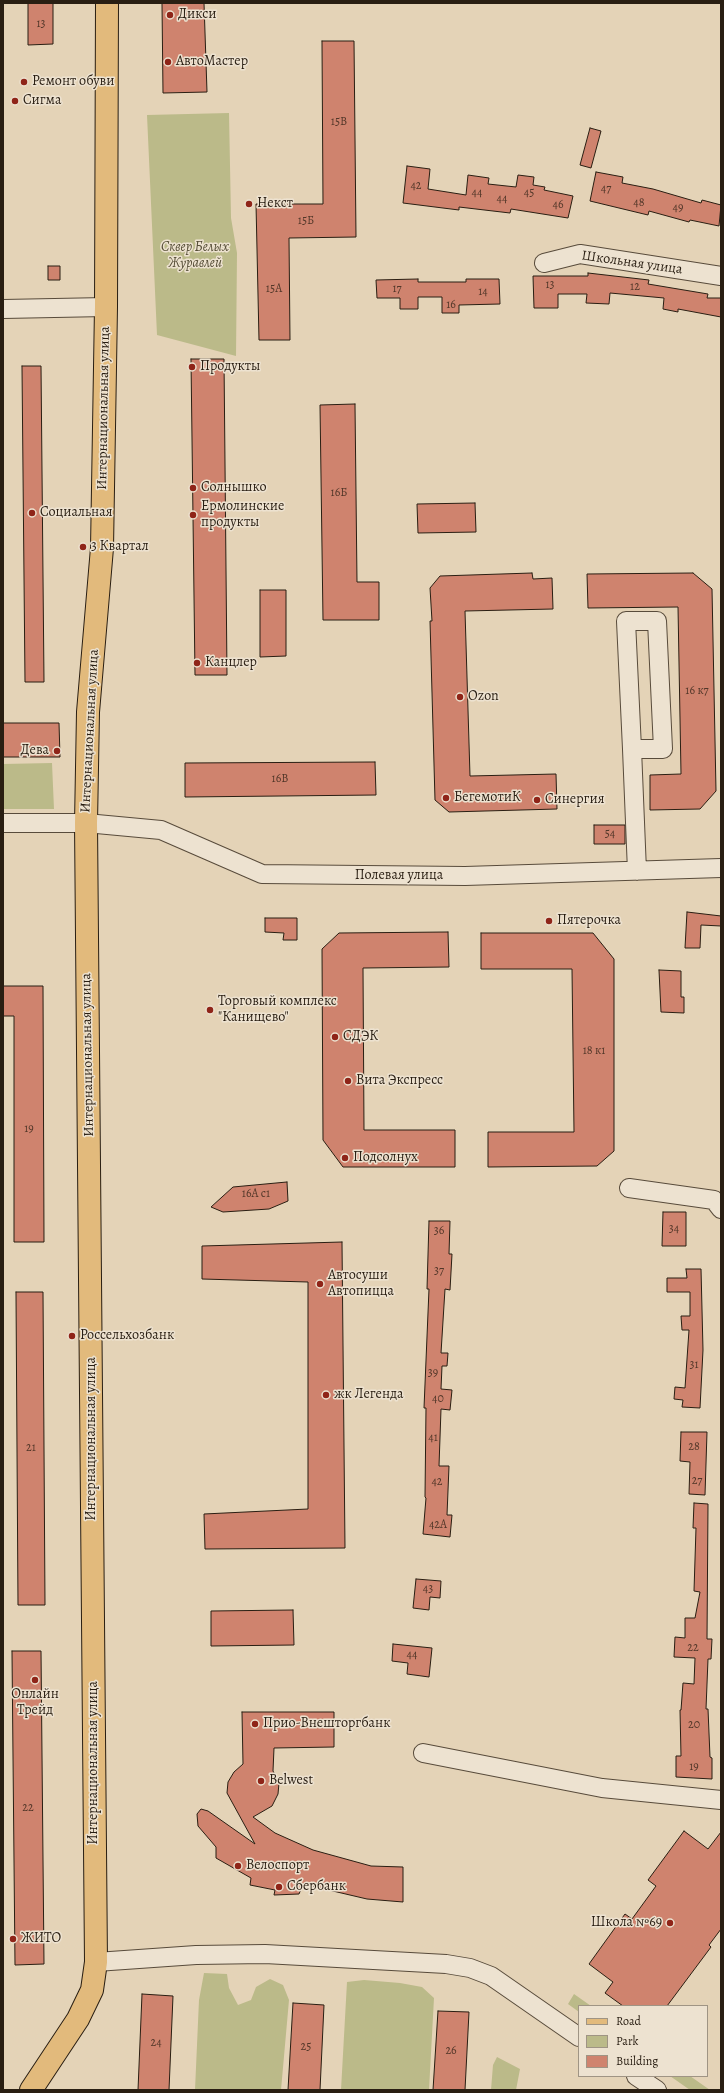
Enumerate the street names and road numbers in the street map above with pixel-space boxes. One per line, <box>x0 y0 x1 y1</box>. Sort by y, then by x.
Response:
street label: Школьная улица <box>580 248 684 278</box>
street label: Интернациональная улица <box>94 326 114 490</box>
street label: Интернациональная улица <box>77 649 103 813</box>
street label: Полевая улица <box>355 868 443 884</box>
street label: Интернациональная улица <box>78 973 98 1137</box>
street label: Интернациональная улица <box>84 1357 100 1521</box>
street label: Интернациональная улица <box>86 1681 102 1845</box>

